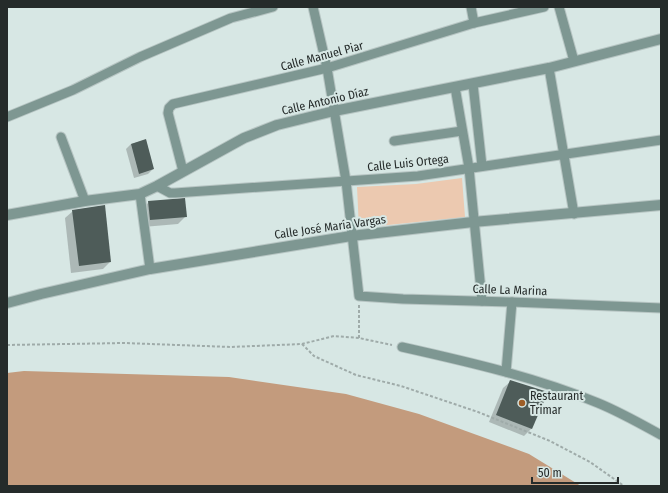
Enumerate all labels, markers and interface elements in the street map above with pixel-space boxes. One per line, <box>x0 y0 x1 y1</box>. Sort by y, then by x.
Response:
street label: Calle Manuel Piar <box>279 38 366 74</box>
street label: Calle Antonio Díaz <box>280 84 370 118</box>
street label: Calle Luis Ortega <box>367 152 450 174</box>
street label: Calle José María Vargas <box>273 212 387 242</box>
street label: Calle La Marina <box>473 282 548 298</box>
place label: Restaurant Trimar <box>530 389 583 417</box>
marker: Restaurant Trimar <box>517 398 527 408</box>
scale bar <box>532 459 618 485</box>
text: 50 m <box>538 466 562 480</box>

